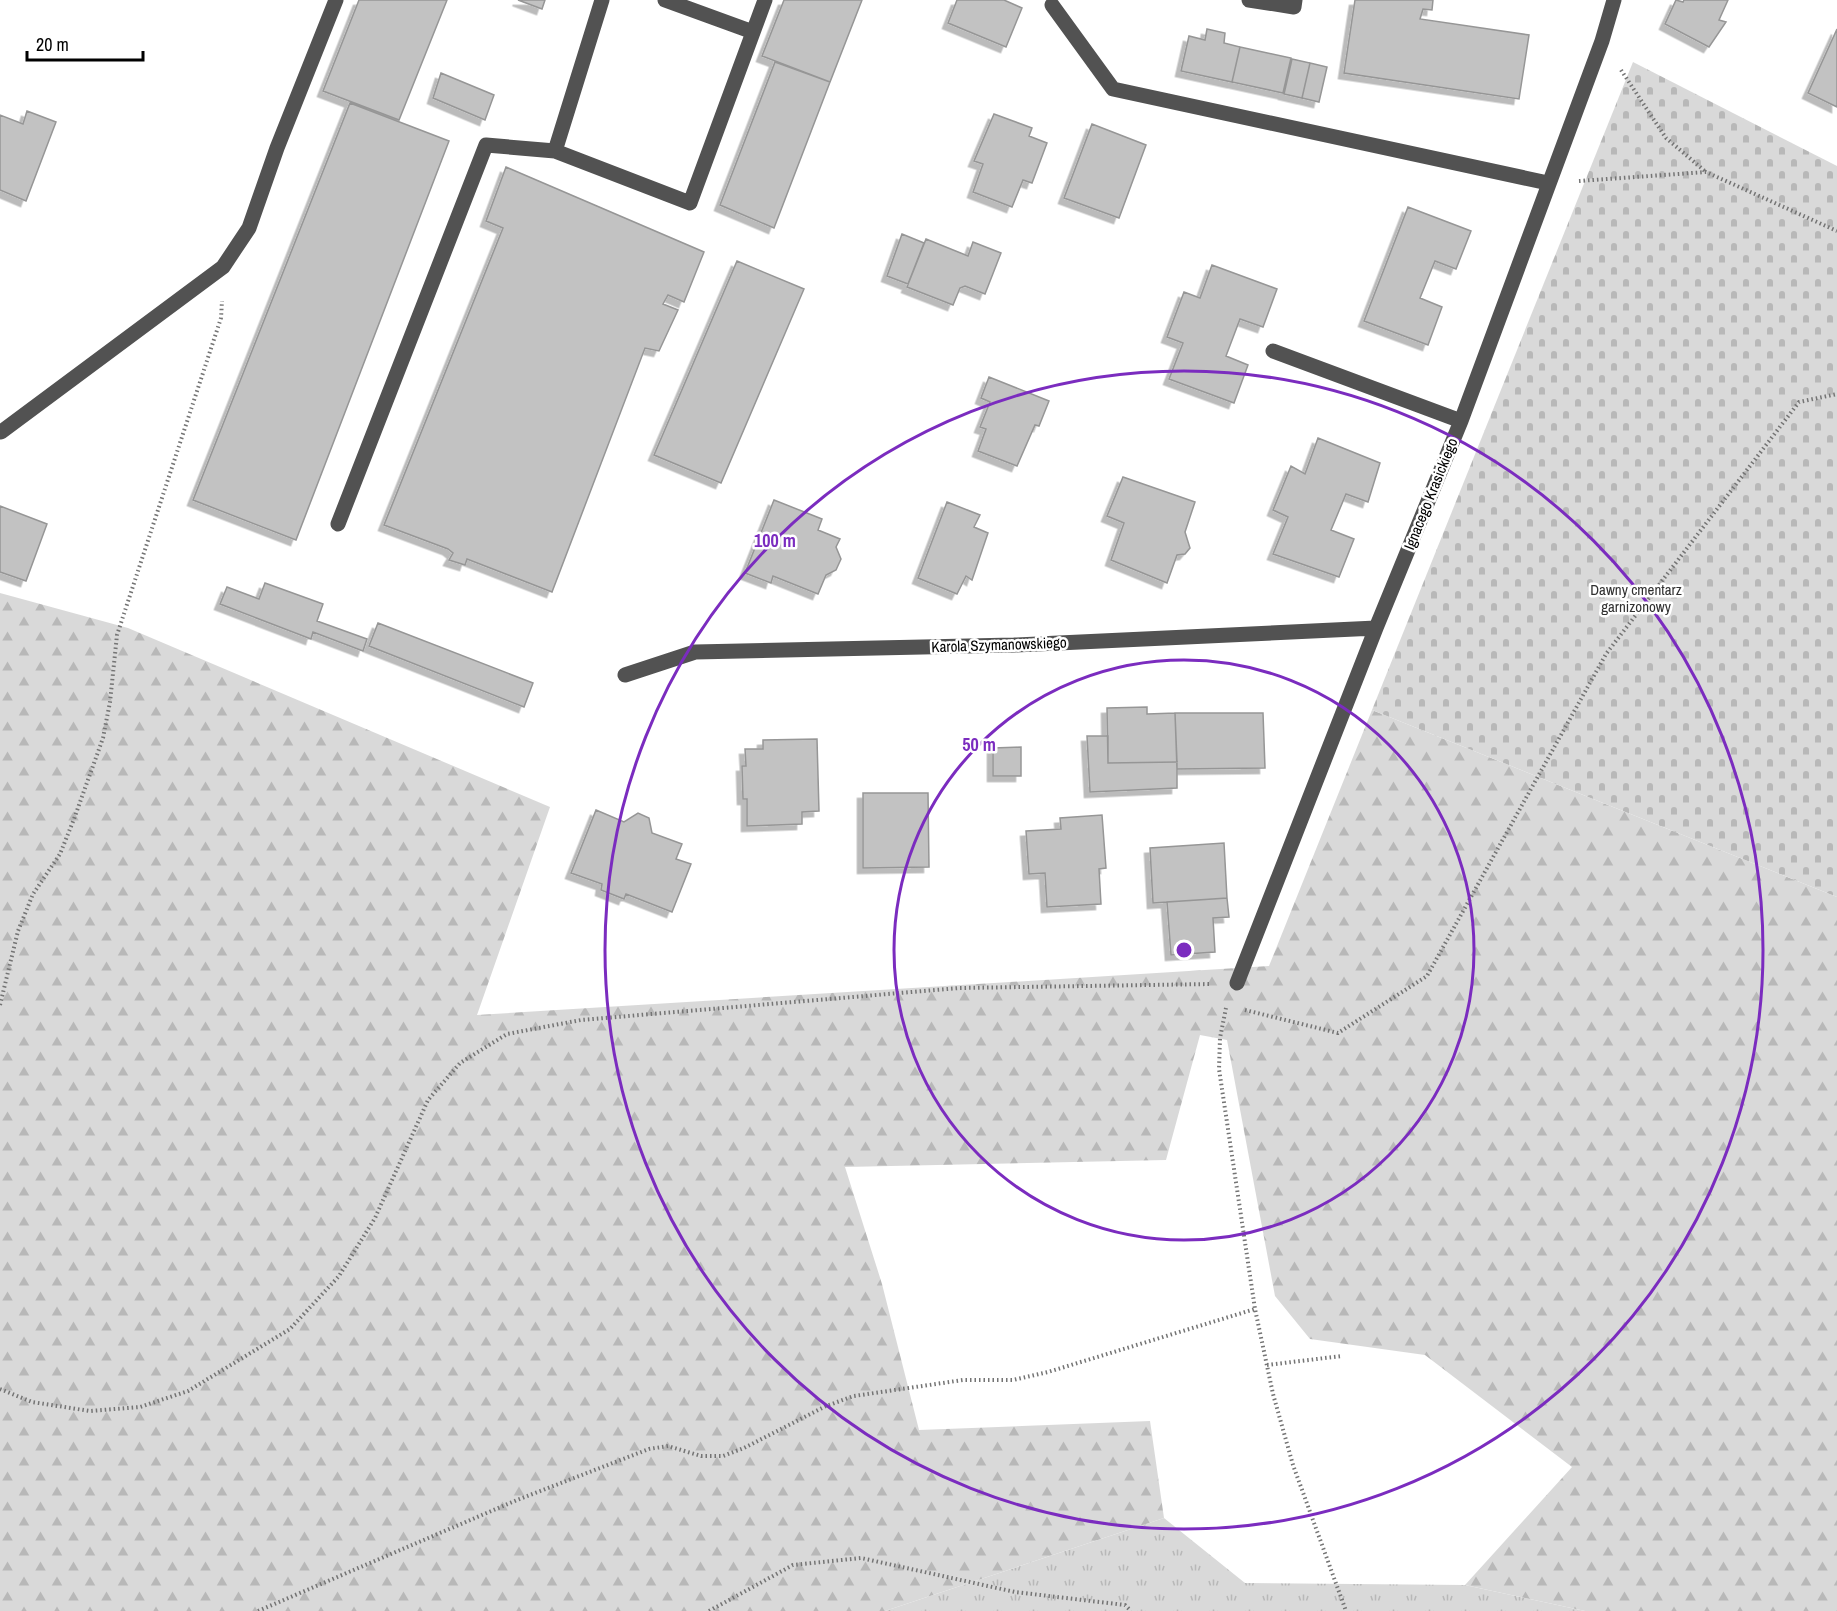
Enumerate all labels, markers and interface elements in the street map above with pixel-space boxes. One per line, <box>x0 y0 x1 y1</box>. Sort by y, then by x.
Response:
scale bar <box>27 24 142 62</box>
text: 20 m <box>36 32 69 57</box>
street label: Ignacego Krasickiego <box>1399 435 1463 553</box>
text: 100 m <box>754 528 796 553</box>
park label: Dawny cmentarz garnizonowy <box>1590 579 1682 617</box>
street label: Karola Szymanowskiego <box>931 632 1067 657</box>
text: 50 m <box>962 732 996 757</box>
centre of rings <box>1174 940 1194 960</box>

